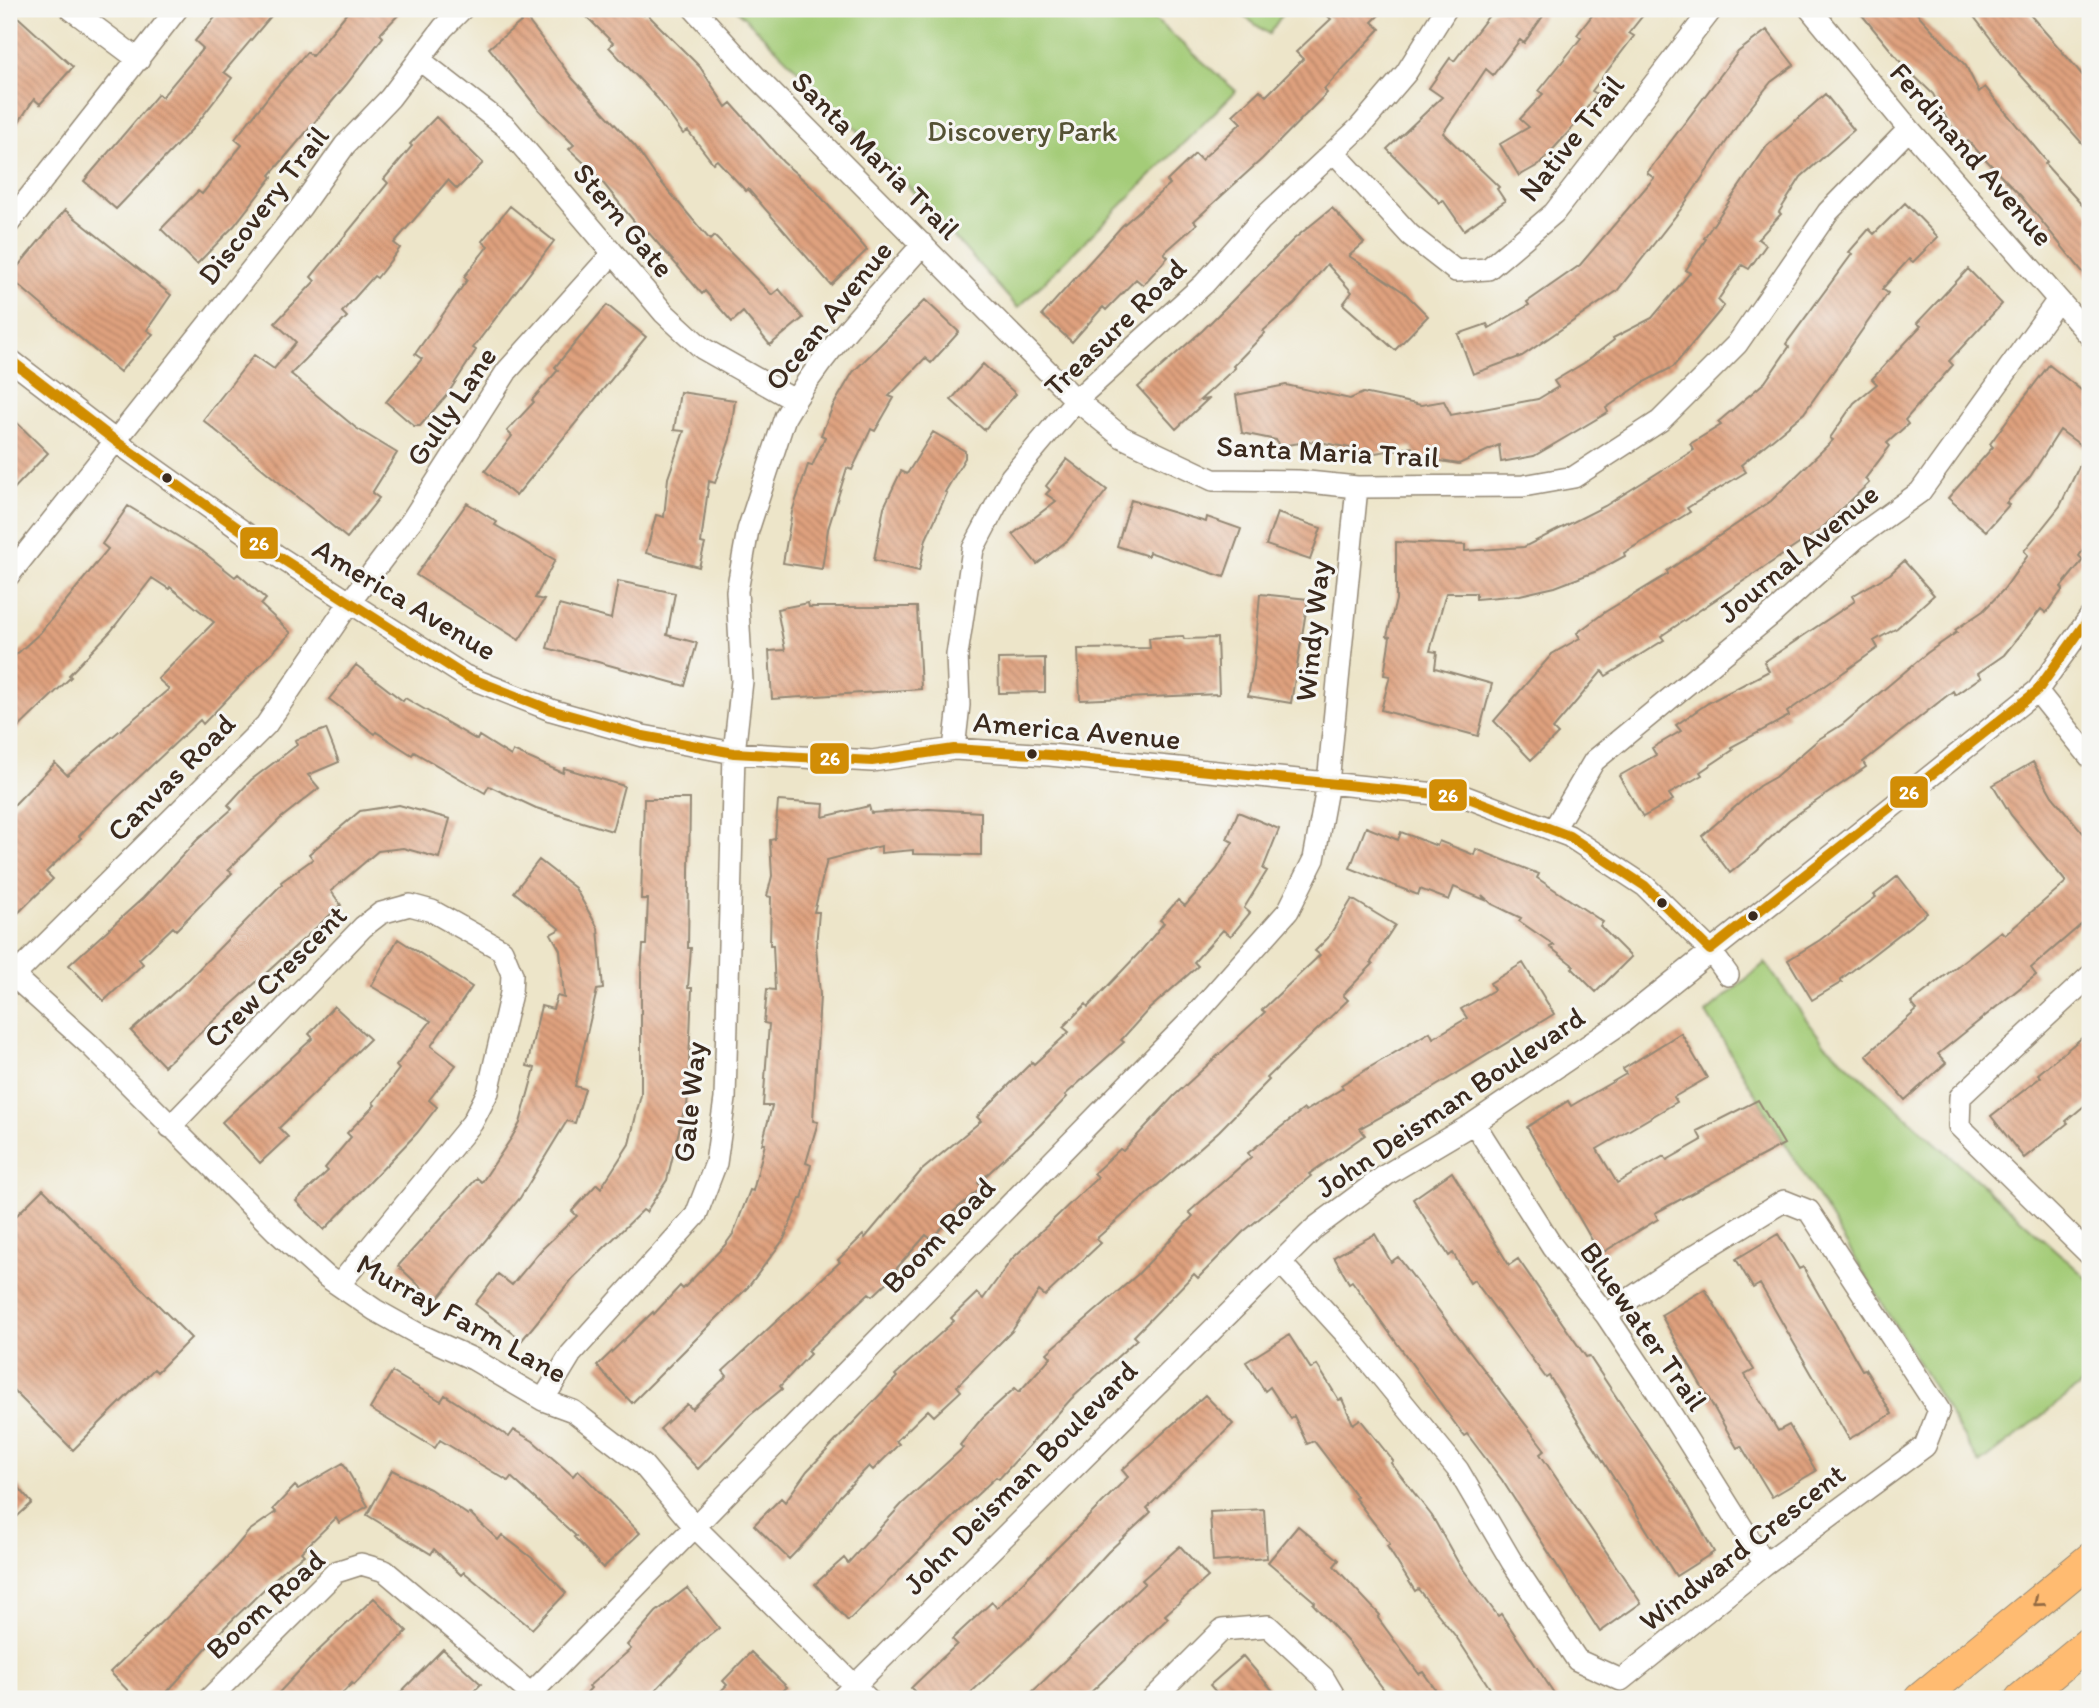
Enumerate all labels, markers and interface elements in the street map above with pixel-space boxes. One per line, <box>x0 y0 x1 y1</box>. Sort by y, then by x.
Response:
street label: Ferdinand Avenue <box>1882 54 2062 254</box>
street label: Santa Maria Trail <box>784 63 968 247</box>
street label: Native Trail <box>1510 67 1632 209</box>
park label: Discovery Park <box>927 112 1118 149</box>
street label: Discovery Trail <box>190 118 337 292</box>
street label: Stern Gate <box>565 155 683 285</box>
street label: Ocean Avenue <box>756 232 900 398</box>
street label: Treasure Road <box>1036 249 1194 404</box>
street label: Gully Lane <box>397 339 505 473</box>
street label: Santa Maria Trail <box>1215 427 1441 475</box>
unlabelled marker <box>160 471 174 485</box>
street label: Journal Avenue <box>1710 475 1886 631</box>
line badge: 26 <box>239 526 279 560</box>
street label: America Avenue <box>306 530 504 668</box>
text: 26 <box>249 532 269 555</box>
street label: Windy Way <box>1286 559 1338 703</box>
street label: America Avenue <box>972 703 1182 757</box>
street label: Canvas Road <box>99 705 243 849</box>
line badge: 26 <box>809 742 850 775</box>
text: 26 <box>820 747 840 770</box>
unlabelled marker <box>1025 747 1039 761</box>
line badge: 26 <box>1889 775 1929 809</box>
line badge: 26 <box>1428 778 1468 812</box>
text: 26 <box>1899 781 1919 804</box>
text: 26 <box>1438 784 1458 807</box>
unlabelled marker <box>1655 896 1669 910</box>
street label: Crew Crescent <box>196 897 354 1055</box>
unlabelled marker <box>1746 909 1760 923</box>
street label: John Deisman Boulevard <box>1308 998 1592 1206</box>
street label: Gale Way <box>664 1040 714 1164</box>
street label: Boom Road <box>873 1169 1003 1301</box>
street label: Bluewater Trail <box>1572 1234 1716 1418</box>
street label: Murray Farm Lane <box>350 1245 574 1391</box>
street label: John Deisman Boulevard <box>895 1352 1145 1602</box>
street label: Windward Crescent <box>1632 1455 1852 1639</box>
street label: Boom Road <box>198 1541 332 1667</box>
one-way arrow <box>2033 1594 2046 1606</box>

